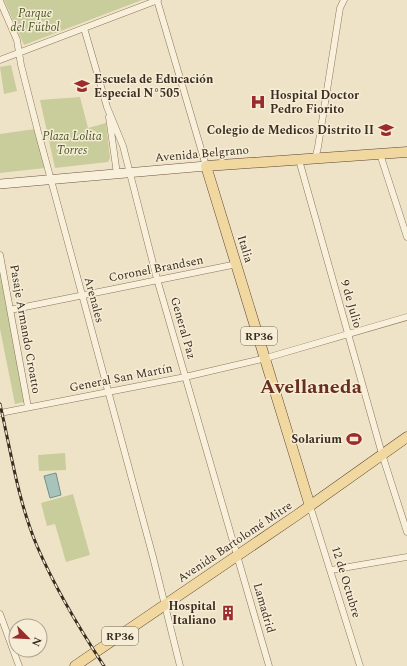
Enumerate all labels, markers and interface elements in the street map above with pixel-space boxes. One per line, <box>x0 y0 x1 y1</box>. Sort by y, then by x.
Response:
park label: Parque del Fútbol <box>10 4 60 37</box>
place label: Escuela de Educación Especial N°505 <box>94 70 214 103</box>
school or university icon: Escuela de Educación Especial N°505 <box>73 77 91 95</box>
place label: Hospital Doctor Pedro Fiorito <box>270 86 360 119</box>
hospital icon: Hospital Doctor Pedro Fiorito <box>249 93 267 111</box>
place label: Colegio de Medicos Distrito II <box>207 121 374 140</box>
school or university icon: Colegio de Medicos Distrito II <box>377 121 395 139</box>
park label: Plaza Lolita Torres <box>42 127 102 160</box>
street label: Avenida Belgrano <box>154 140 250 168</box>
street label: Italia <box>232 233 258 265</box>
street label: Coronel Brandsen <box>107 251 205 287</box>
street label: Pasaje Armando Croatto <box>4 263 46 395</box>
street label: Arenales <box>79 275 109 325</box>
street label: 9 de Julio <box>335 278 367 330</box>
street label: General Paz <box>165 295 201 361</box>
road number: RP36 <box>241 327 277 345</box>
street label: General San Martín <box>68 359 174 397</box>
district label: Avellaneda <box>260 372 363 402</box>
place label: Solarium <box>291 430 342 449</box>
sports icon: Solarium <box>345 430 363 448</box>
street label: Avenida Bartolomé Mitre <box>174 496 296 588</box>
street label: 12 de Octubre <box>326 544 366 620</box>
street label: Lamadrid <box>248 581 280 636</box>
place label: Hospital Italiano <box>168 597 216 630</box>
building icon: Hospital Italiano <box>219 604 237 622</box>
north arrow <box>8 618 48 658</box>
road number: RP36 <box>102 627 138 645</box>
text: N <box>27 634 46 649</box>

